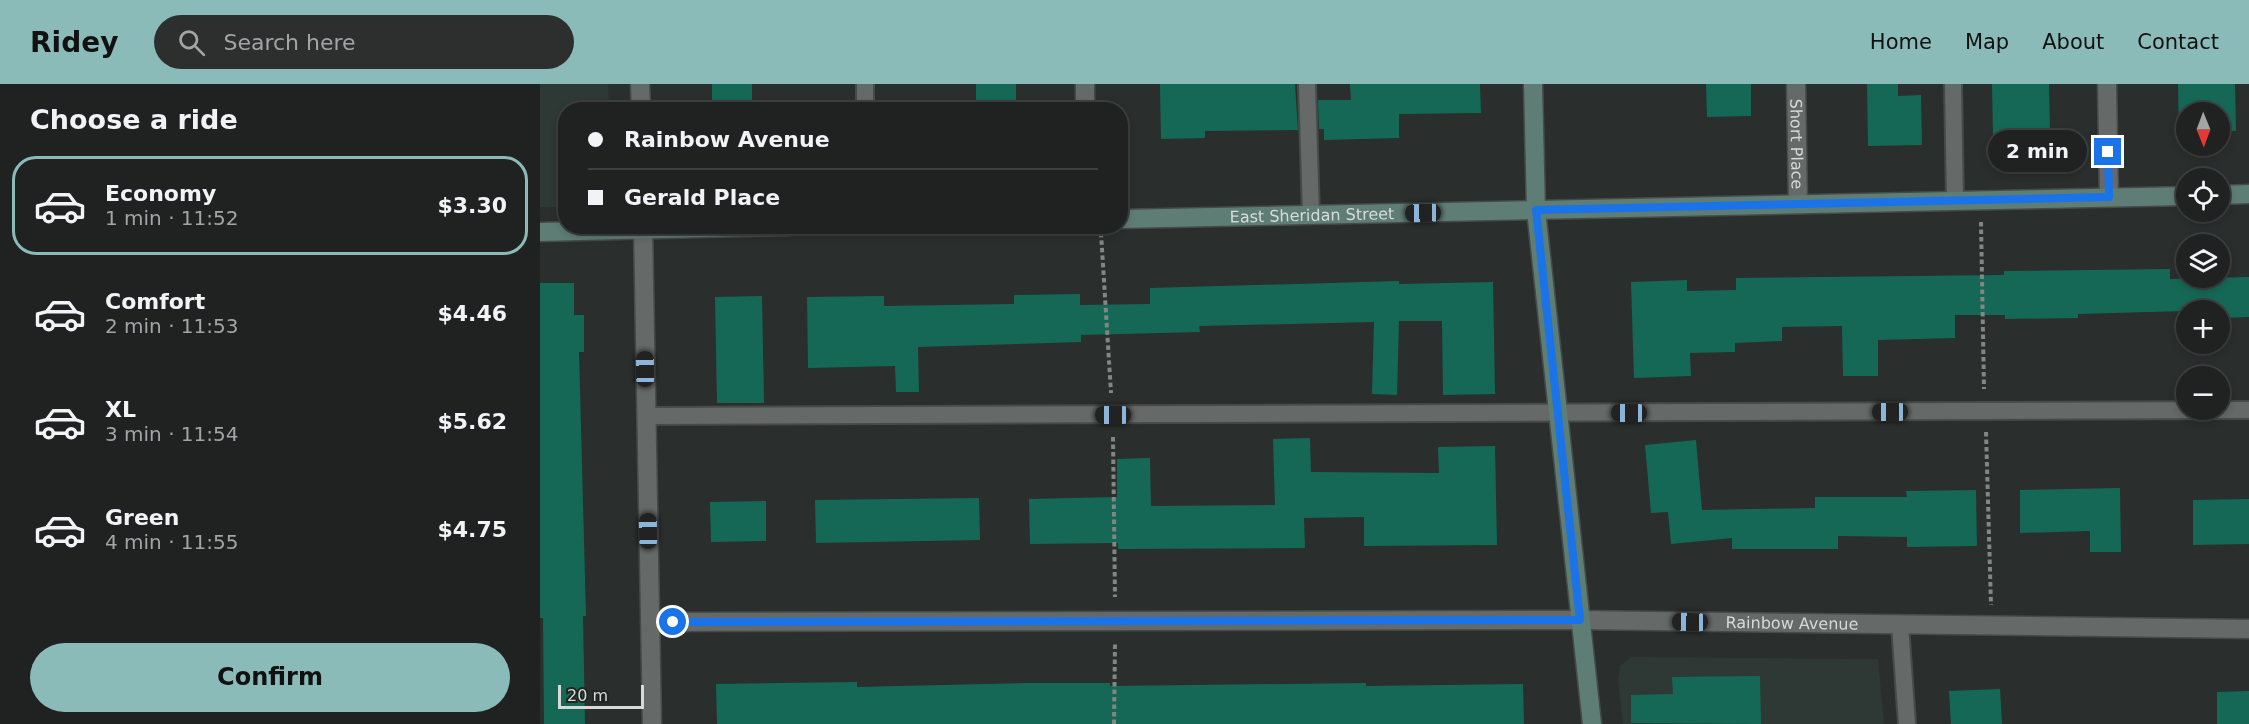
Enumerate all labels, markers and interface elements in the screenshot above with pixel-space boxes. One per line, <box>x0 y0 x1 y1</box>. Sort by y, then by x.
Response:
search box <box>154 15 574 69</box>
text: Ridey <box>30 26 118 59</box>
icon: search <box>175 26 208 59</box>
text: Search here <box>223 30 356 55</box>
text: Home <box>1870 30 1932 54</box>
text: Map <box>1965 30 2009 54</box>
text: About <box>2042 30 2104 54</box>
text: Contact <box>2137 30 2219 54</box>
street label: Short Place <box>1786 99 1807 189</box>
north arrow <box>2176 102 2230 156</box>
map controls <box>2176 102 2230 420</box>
text: Choose a ride <box>30 104 238 135</box>
text: Rainbow Avenue <box>624 127 830 152</box>
callout: 2 min <box>1988 131 2087 173</box>
route end <box>2094 138 2121 165</box>
text: 2 min <box>2006 139 2069 163</box>
button: locate <box>2176 168 2230 222</box>
icon: car <box>33 179 87 233</box>
text: Economy <box>105 181 216 206</box>
text: Gerald Place <box>624 185 780 210</box>
text: $3.30 <box>437 193 507 218</box>
street label: East Sheridan Street <box>1229 204 1394 227</box>
car <box>1405 204 1441 222</box>
text: 1 min · 11:52 <box>105 206 239 230</box>
button: layers <box>2176 234 2230 288</box>
icon: car <box>33 287 87 341</box>
text: Comfort <box>105 289 205 314</box>
button: + <box>2176 300 2230 354</box>
text: $4.46 <box>437 301 507 326</box>
text: 2 min · 11:53 <box>105 314 239 338</box>
car <box>636 351 654 387</box>
button: − <box>2176 366 2230 420</box>
icon: car <box>33 395 87 449</box>
text: XL <box>105 397 136 422</box>
car <box>1872 403 1908 421</box>
car <box>1611 404 1647 422</box>
car <box>1095 406 1131 424</box>
text: $5.62 <box>437 409 507 434</box>
text: 3 min · 11:54 <box>105 422 239 446</box>
icon: car <box>33 503 87 557</box>
text: Green <box>105 505 179 530</box>
car <box>639 513 657 549</box>
text: $4.75 <box>437 517 507 542</box>
text: 4 min · 11:55 <box>105 530 239 554</box>
route start <box>659 608 686 635</box>
car <box>1672 613 1708 631</box>
street label: Rainbow Avenue <box>1725 613 1858 634</box>
button: Confirm <box>30 643 510 712</box>
scale bar <box>558 682 644 710</box>
text: 20 m <box>567 686 608 705</box>

